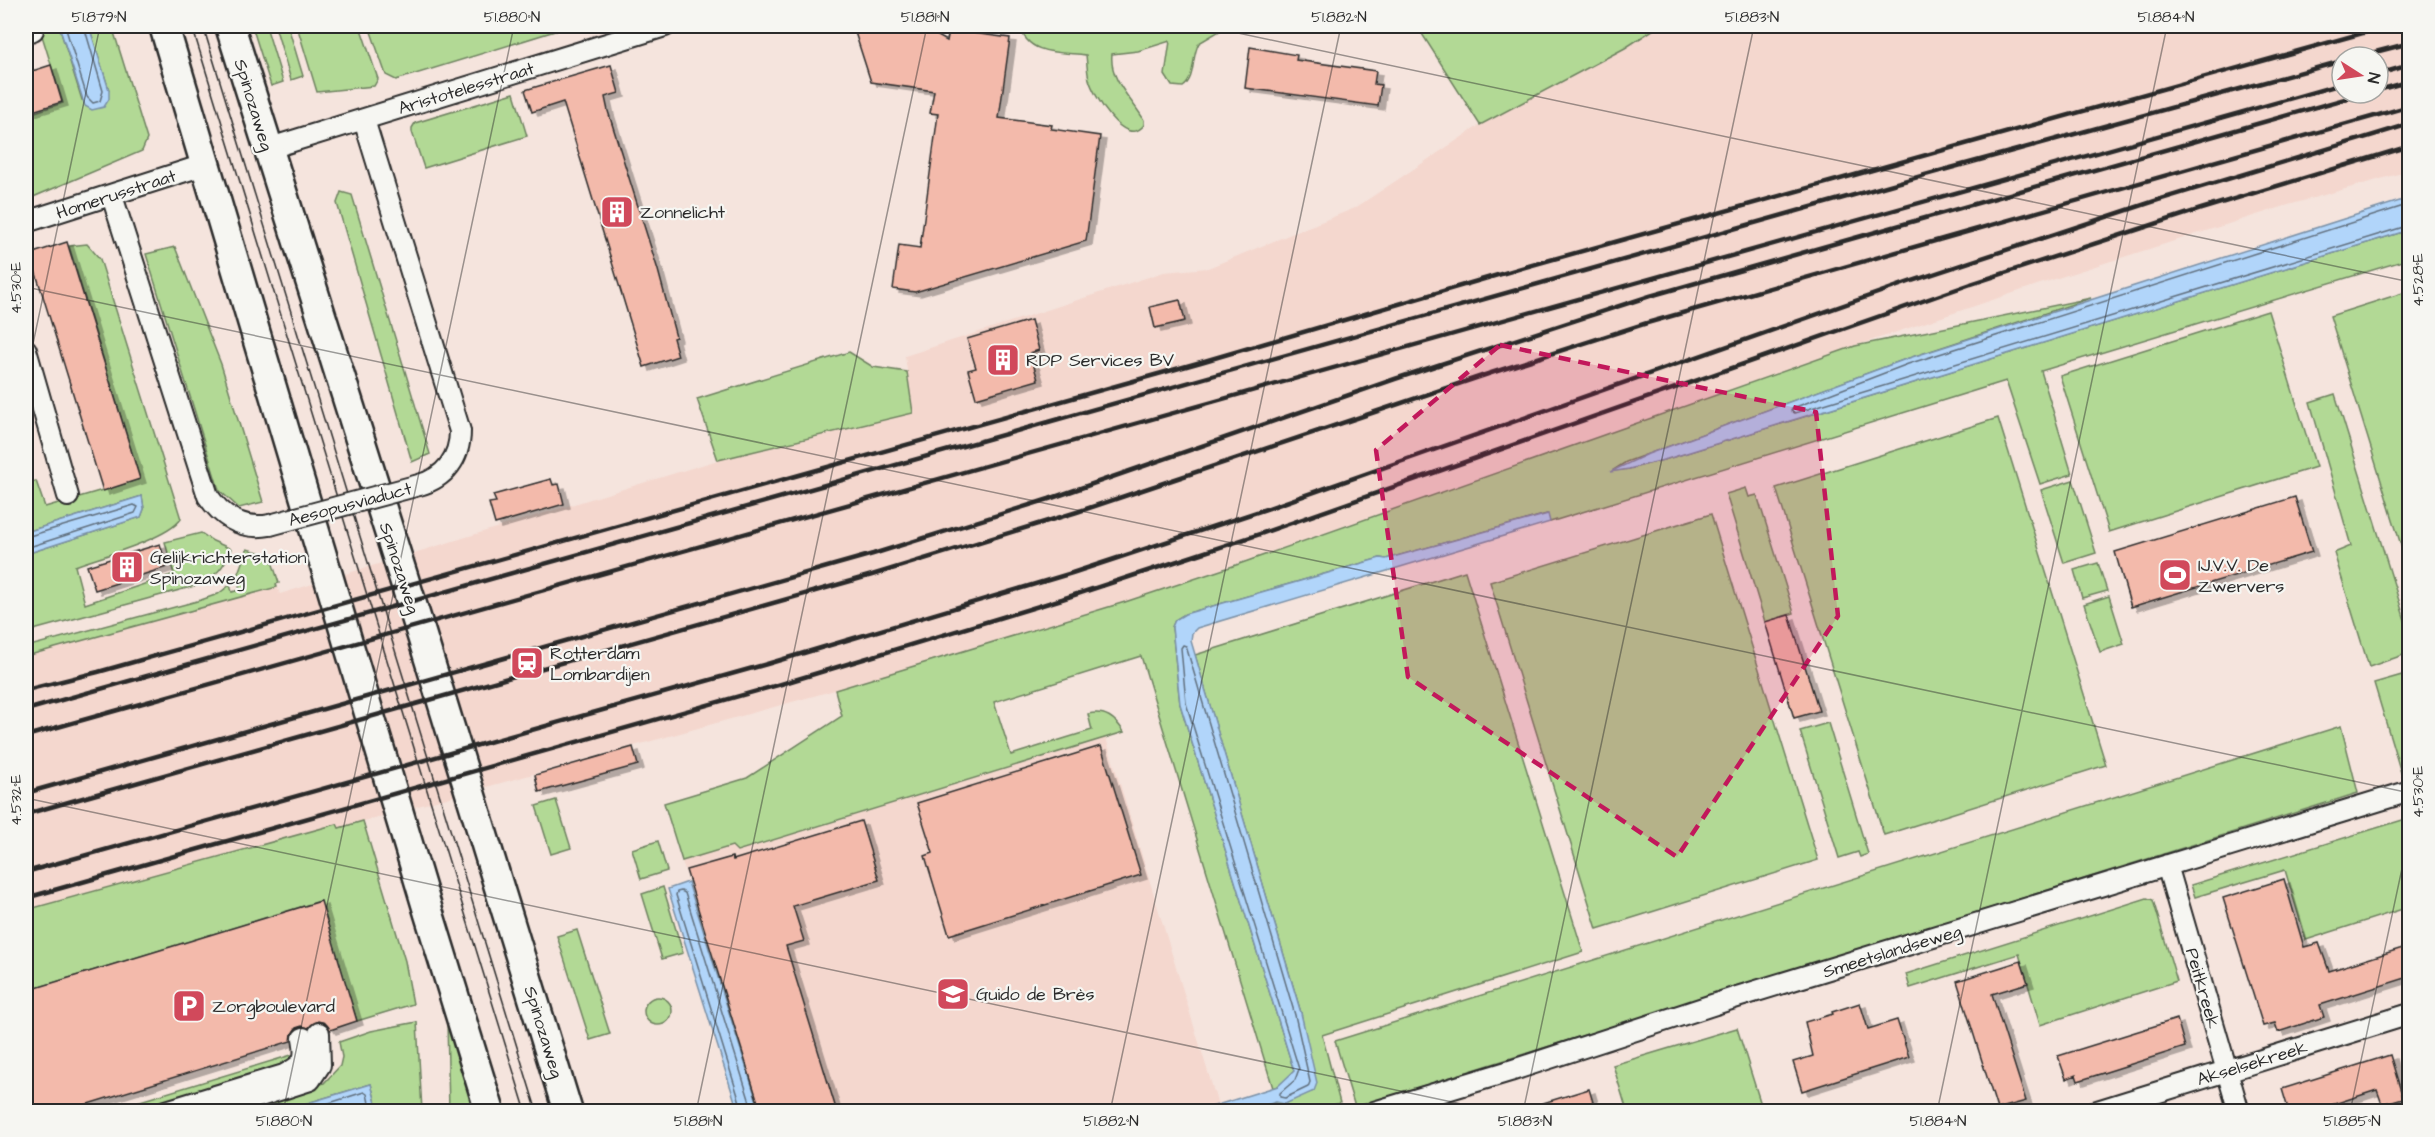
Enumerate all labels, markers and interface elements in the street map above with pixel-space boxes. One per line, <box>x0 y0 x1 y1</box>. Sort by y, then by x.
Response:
text: 51.879°N <box>72 7 126 28</box>
text: 51.880°N <box>484 7 540 28</box>
text: 51.881°N <box>901 7 949 28</box>
text: 51.882°N <box>1311 7 1367 28</box>
text: 51.883°N <box>1725 7 1779 28</box>
text: 51.884°N <box>2137 7 2195 28</box>
north arrow <box>2330 45 2390 105</box>
street label: Spinozaweg <box>227 56 279 155</box>
street label: Aristotelesstraat <box>395 56 538 121</box>
text: N <box>2362 71 2385 85</box>
street label: Homerusstraat <box>53 163 180 226</box>
building icon: Zonnelicht <box>599 194 635 230</box>
place label: Zonnelicht <box>640 200 726 225</box>
text: 4.528°E <box>2408 253 2429 307</box>
text: 4.530°E <box>6 262 27 314</box>
building icon: RDP Services BV <box>985 342 1021 378</box>
place label: RDP Services BV <box>1026 348 1174 373</box>
street label: Aesopusviaduct <box>286 476 415 533</box>
street label: Spinozaweg <box>372 519 426 618</box>
place label: Gelijkrichterstation Spinozaweg <box>150 545 307 592</box>
building icon: Gelijkrichterstation Spinozaweg <box>109 549 145 585</box>
place label: IJ.V.V. De Zwervers <box>2198 553 2284 599</box>
sports icon: IJ.V.V. De Zwervers <box>2157 557 2193 593</box>
place label: Rotterdam Lombardijen <box>550 641 650 687</box>
station icon: Rotterdam Lombardijen <box>509 645 545 681</box>
text: 4.530°E <box>2408 766 2429 818</box>
text: 4.532°E <box>6 774 27 826</box>
street label: Smeetslandseweg <box>1820 918 1965 985</box>
street label: Peitkreek <box>2179 945 2226 1031</box>
school or university icon: Guido de Brès <box>935 976 971 1012</box>
place label: Guido de Brès <box>976 982 1095 1007</box>
street label: Spinozaweg <box>517 983 569 1082</box>
parking icon: Zorgboulevard <box>171 988 207 1024</box>
place label: Zorgboulevard <box>212 994 335 1020</box>
street label: Akselsekreek <box>2194 1035 2311 1092</box>
text: 51.880°N <box>256 1111 312 1132</box>
text: 51.881°N <box>674 1111 722 1132</box>
text: 51.882°N <box>1083 1111 1139 1132</box>
text: 51.883°N <box>1498 1111 1552 1132</box>
text: 51.884°N <box>1909 1111 1967 1132</box>
text: 51.885°N <box>2323 1111 2381 1132</box>

